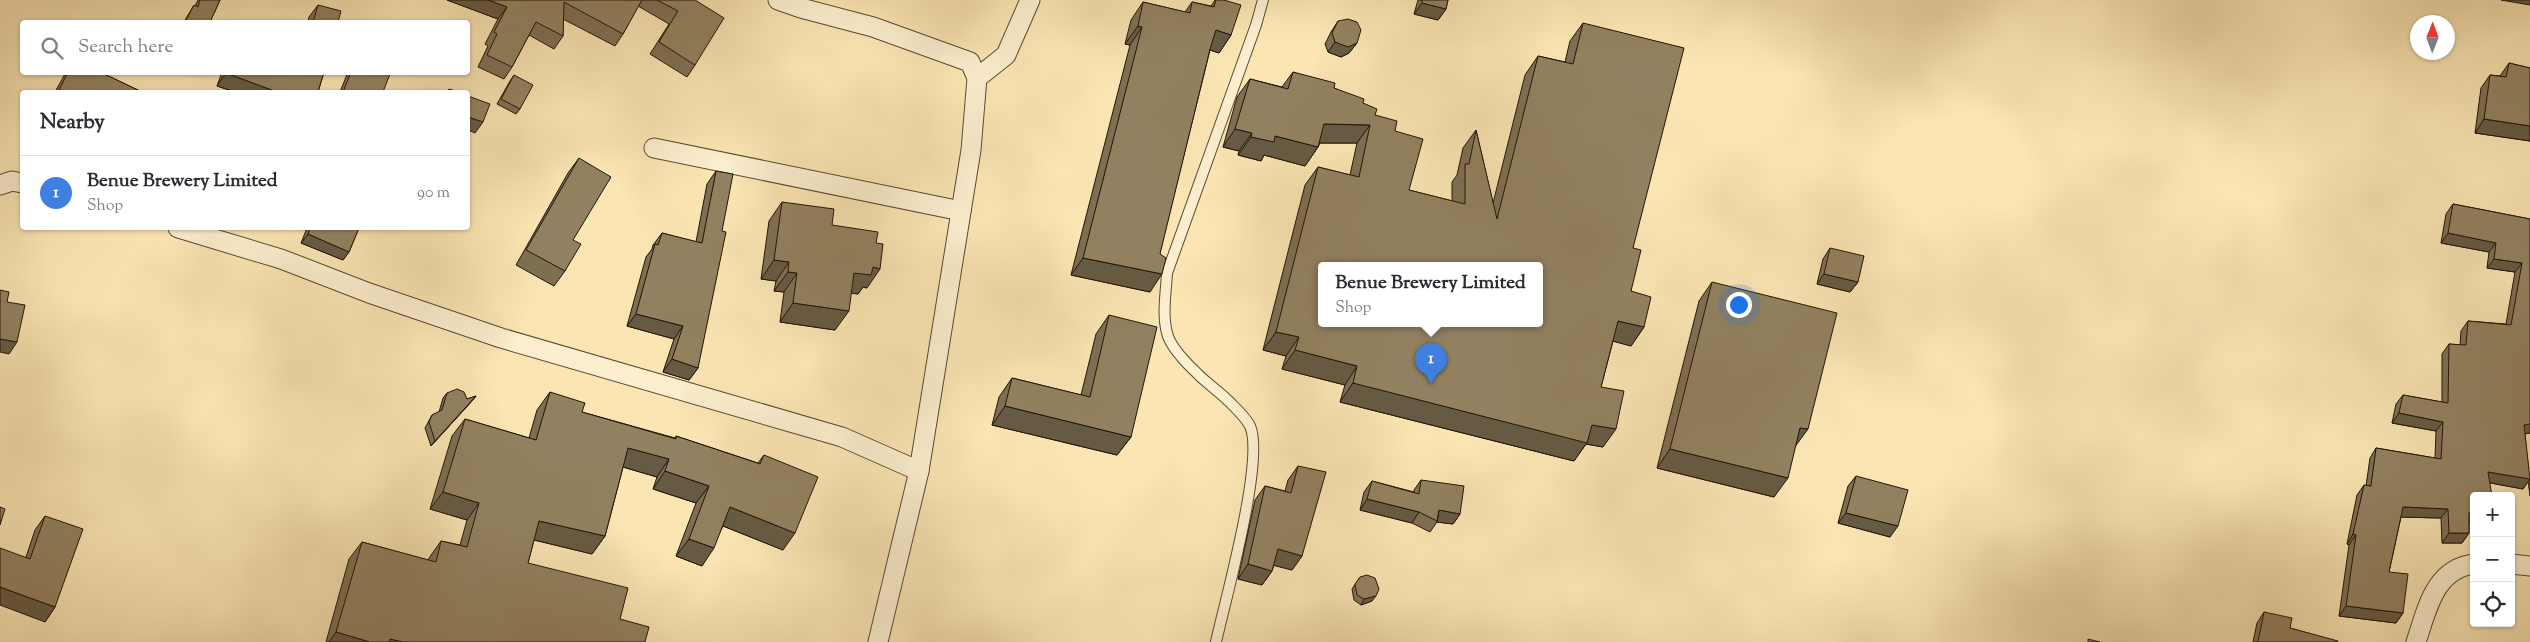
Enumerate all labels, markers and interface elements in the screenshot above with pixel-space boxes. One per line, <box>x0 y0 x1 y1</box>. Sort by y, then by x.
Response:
north arrow <box>2410 15 2455 60</box>
search box <box>20 20 470 75</box>
icon: search <box>38 34 66 62</box>
text: Search here <box>78 34 173 61</box>
text: Nearby <box>40 108 105 138</box>
text: Benue Brewery Limited <box>87 168 277 195</box>
text: 1 <box>53 182 59 205</box>
text: 90 m <box>417 182 450 205</box>
text: Shop <box>87 195 123 218</box>
popup <box>1318 262 1543 327</box>
text: Benue Brewery Limited <box>1335 270 1526 297</box>
your location <box>1726 292 1752 318</box>
text: Shop <box>1335 297 1372 320</box>
pin: 1 <box>1415 343 1447 384</box>
map controls <box>2470 492 2515 627</box>
button: + <box>2470 492 2515 537</box>
button: − <box>2470 537 2515 582</box>
button: locate <box>2470 582 2515 627</box>

